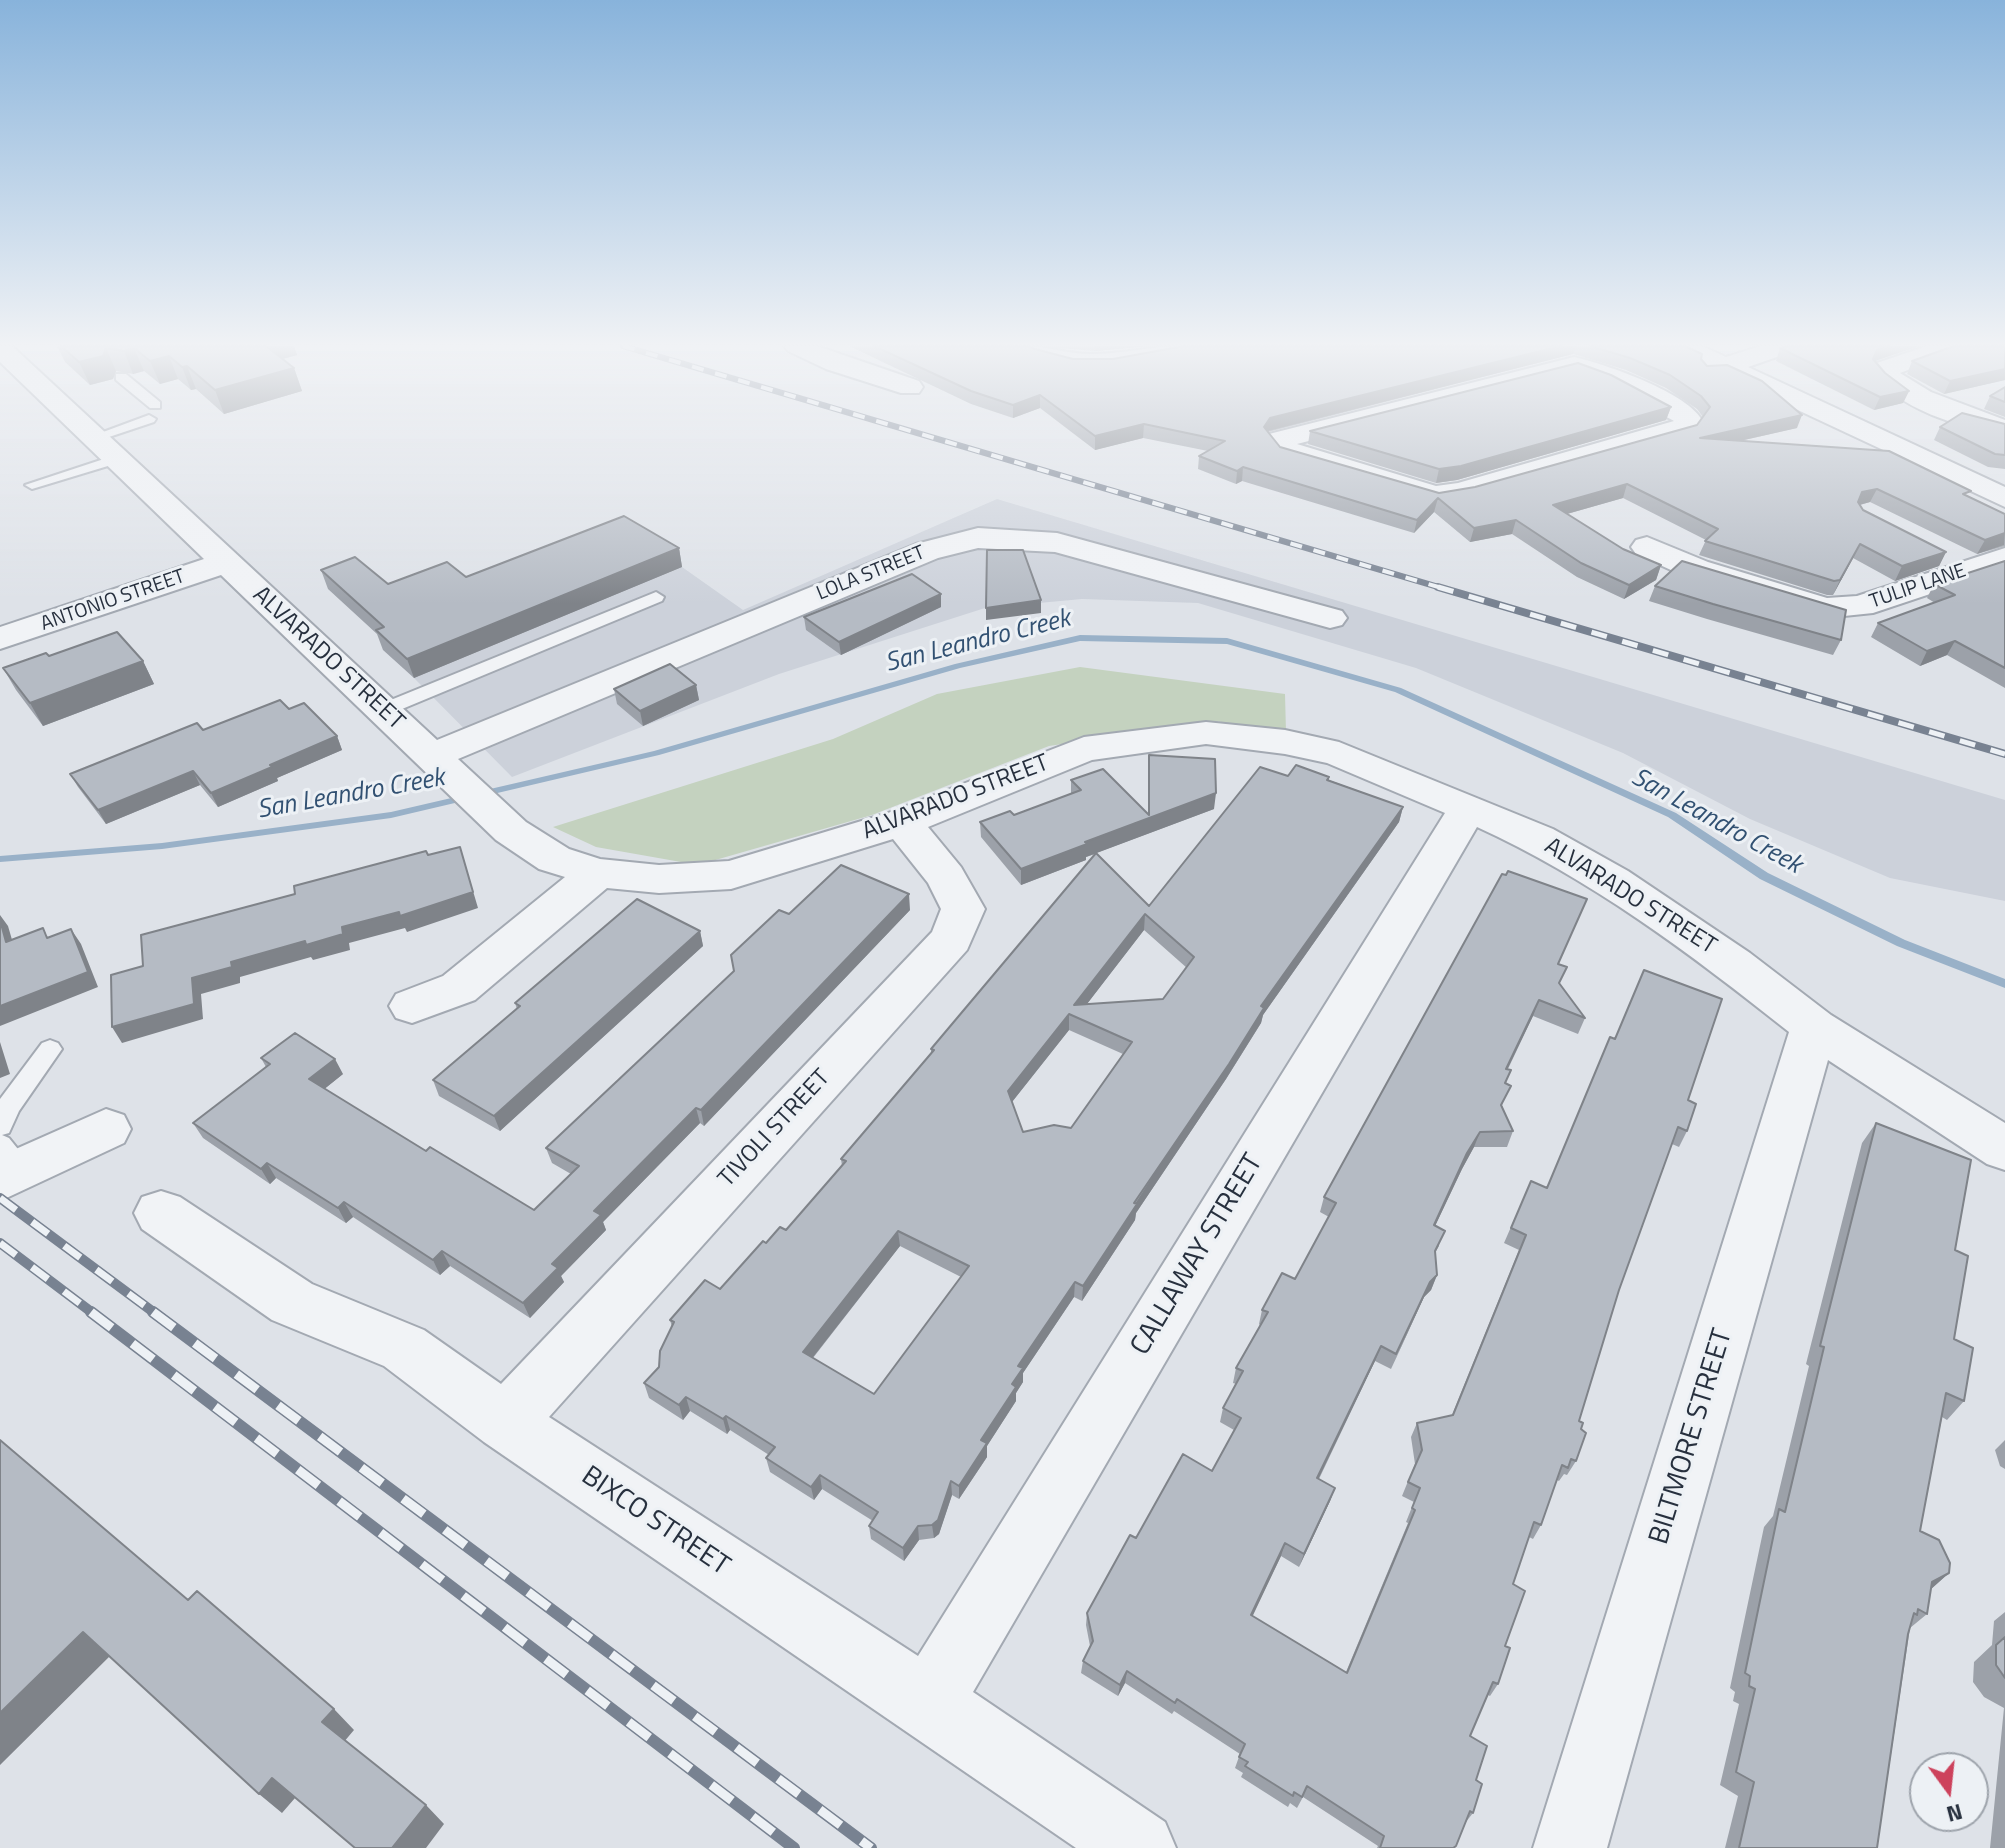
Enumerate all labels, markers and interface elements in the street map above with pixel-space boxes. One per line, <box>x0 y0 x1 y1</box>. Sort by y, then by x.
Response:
street label: LOLA STREET <box>813 541 929 607</box>
street label: TULIP LANE <box>1867 559 1969 615</box>
street label: ANTONIO STREET <box>38 565 188 637</box>
street label: ALVARADO STREET <box>246 581 410 737</box>
water label: San Leandro Creek <box>882 604 1074 680</box>
street label: ALVARADO STREET <box>859 749 1053 847</box>
water label: San Leandro Creek <box>1626 762 1806 882</box>
water label: San Leandro Creek <box>255 763 447 827</box>
street label: ALVARADO STREET <box>1539 833 1721 961</box>
street label: TIVOLI STREET <box>713 1064 837 1194</box>
street label: CALLAWAY STREET <box>1125 1148 1271 1362</box>
street label: BILTMORE STREET <box>1643 1325 1741 1549</box>
street label: BIXCO STREET <box>574 1460 736 1584</box>
north arrow <box>1909 1752 1989 1832</box>
text: N <box>1943 1795 1966 1832</box>

